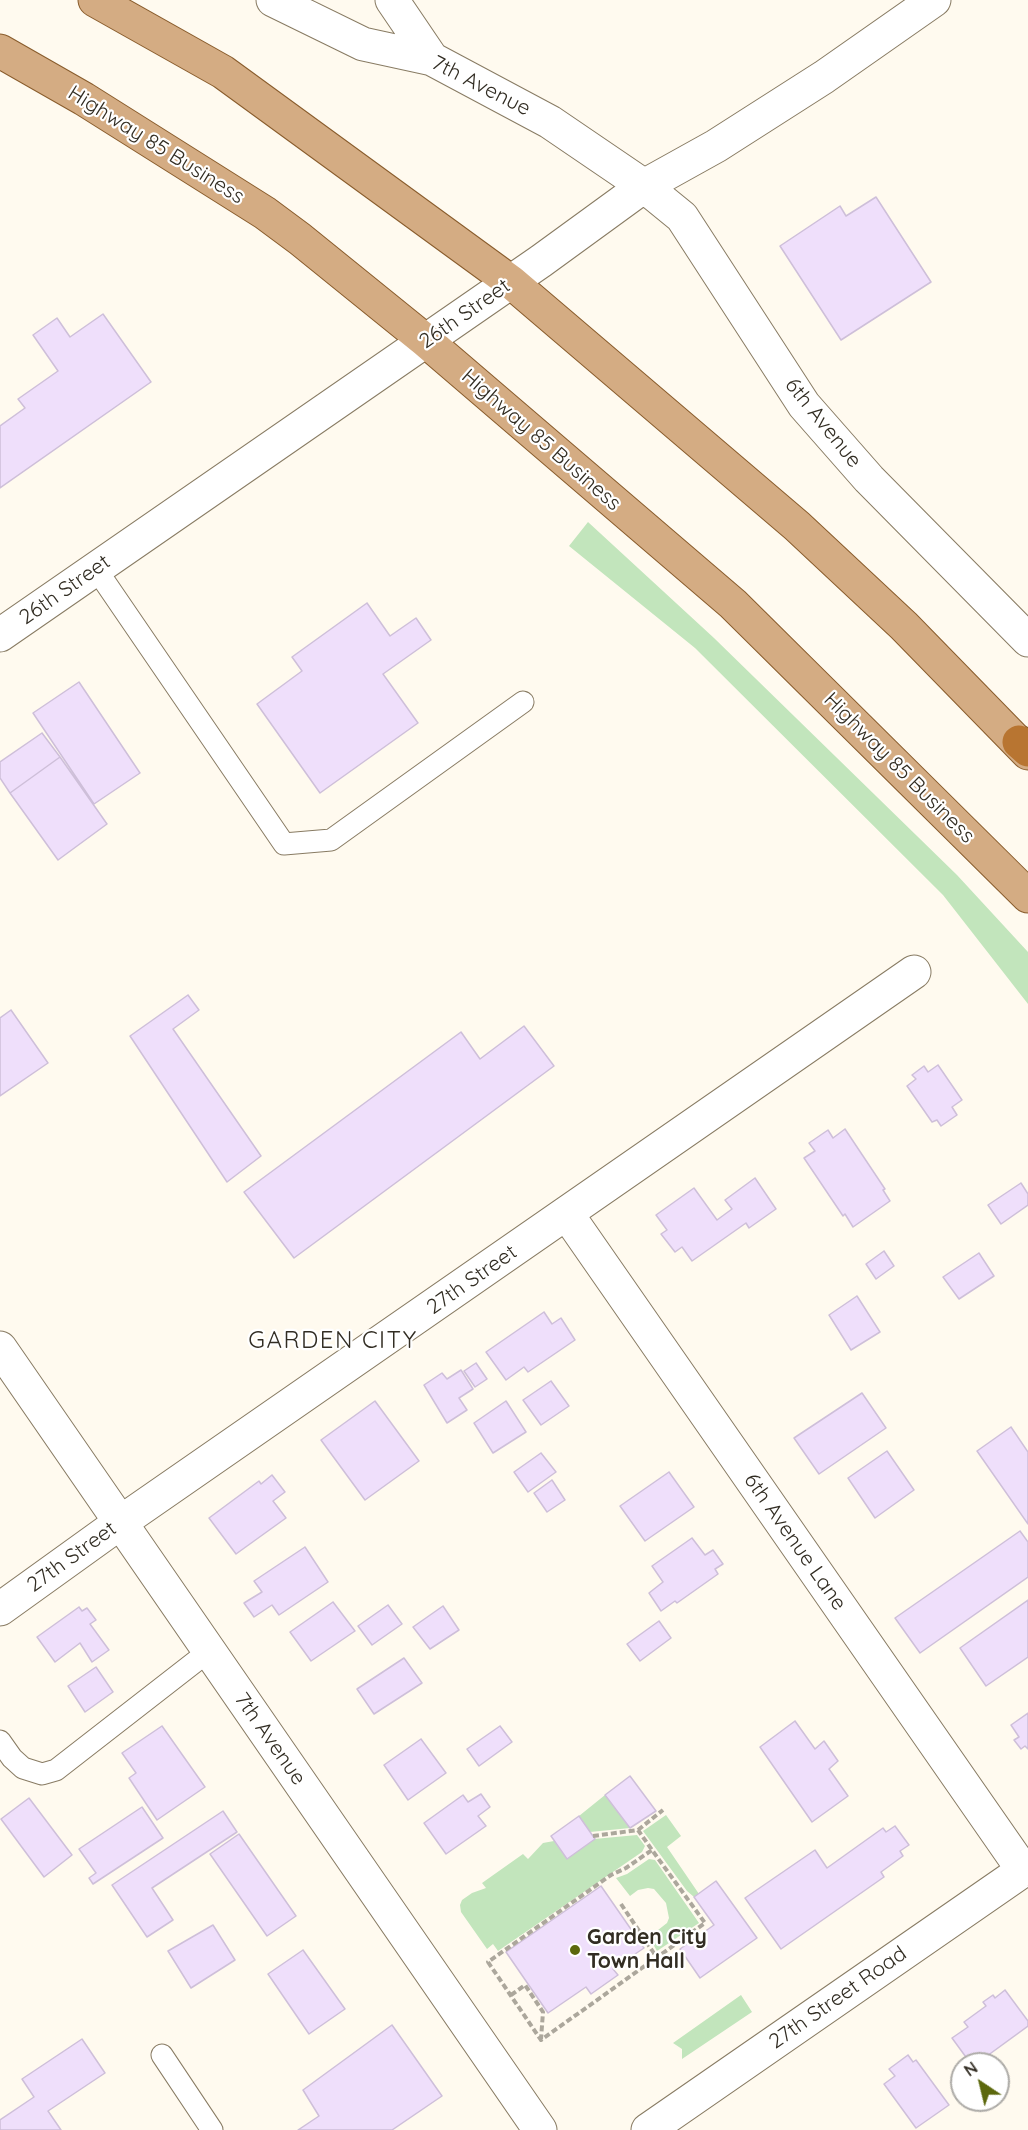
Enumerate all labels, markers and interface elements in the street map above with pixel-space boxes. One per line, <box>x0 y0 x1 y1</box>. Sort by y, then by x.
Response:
street label: 7th Avenue <box>427 50 535 122</box>
street label: Highway 85 Business <box>63 81 249 209</box>
street label: 26th Street <box>415 274 515 354</box>
street label: Highway 85 Business <box>456 364 626 516</box>
street label: 6th Avenue <box>779 373 867 473</box>
street label: 26th Street <box>15 550 115 630</box>
street label: Highway 85 Business <box>818 687 980 849</box>
street label: 27th Street <box>422 1240 522 1320</box>
district label: GARDEN CITY <box>248 1327 418 1355</box>
street label: 6th Avenue Lane <box>738 1469 852 1615</box>
street label: 27th Street <box>22 1516 122 1598</box>
street label: 7th Avenue <box>229 1688 311 1790</box>
place label: Garden City Town Hall <box>587 1925 707 1975</box>
street label: 27th Street Road <box>764 1941 912 2055</box>
marker: Garden City Town Hall <box>568 1943 582 1957</box>
north arrow <box>950 2052 1010 2112</box>
text: N <box>960 2057 981 2080</box>

